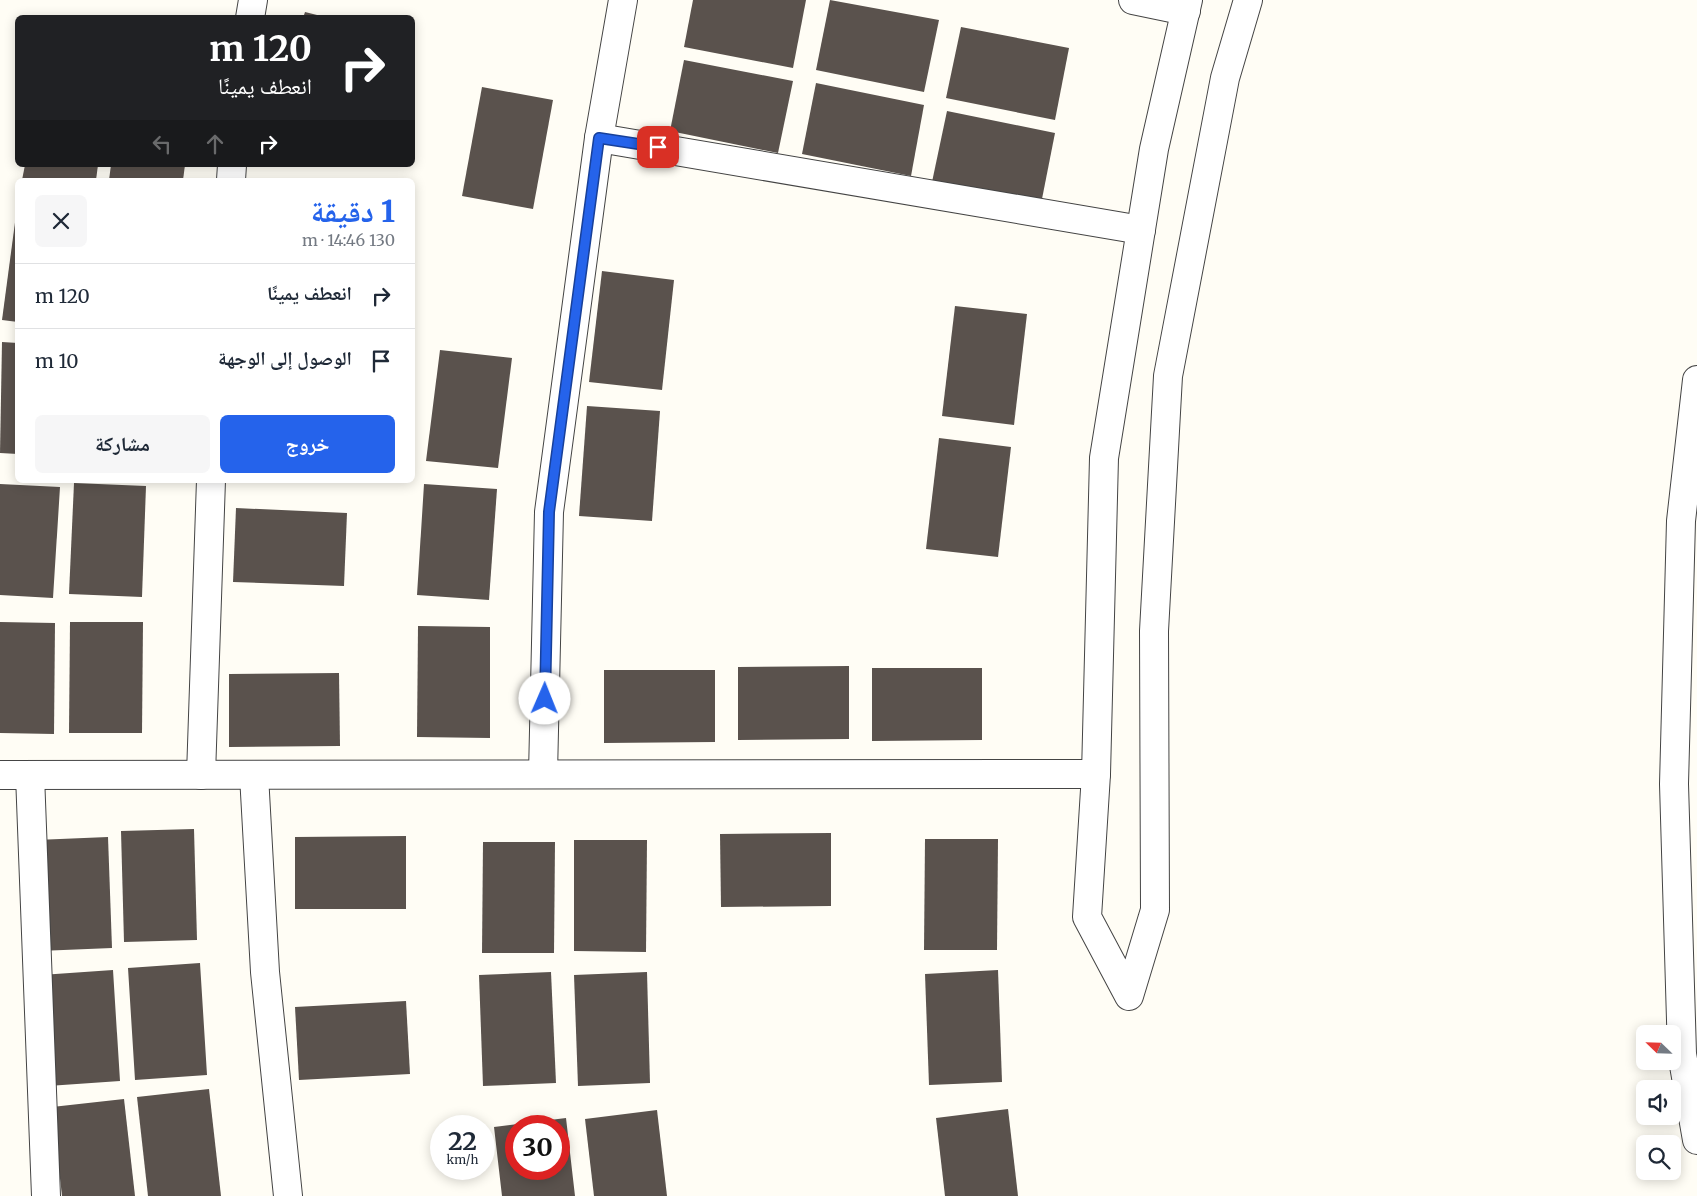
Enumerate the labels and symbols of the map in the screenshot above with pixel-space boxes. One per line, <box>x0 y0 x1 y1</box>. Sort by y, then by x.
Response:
pin <box>637 126 679 168</box>
position arrow <box>518 672 570 724</box>
north arrow <box>1636 1025 1681 1070</box>
speed limit sign: 30 <box>505 1115 570 1180</box>

